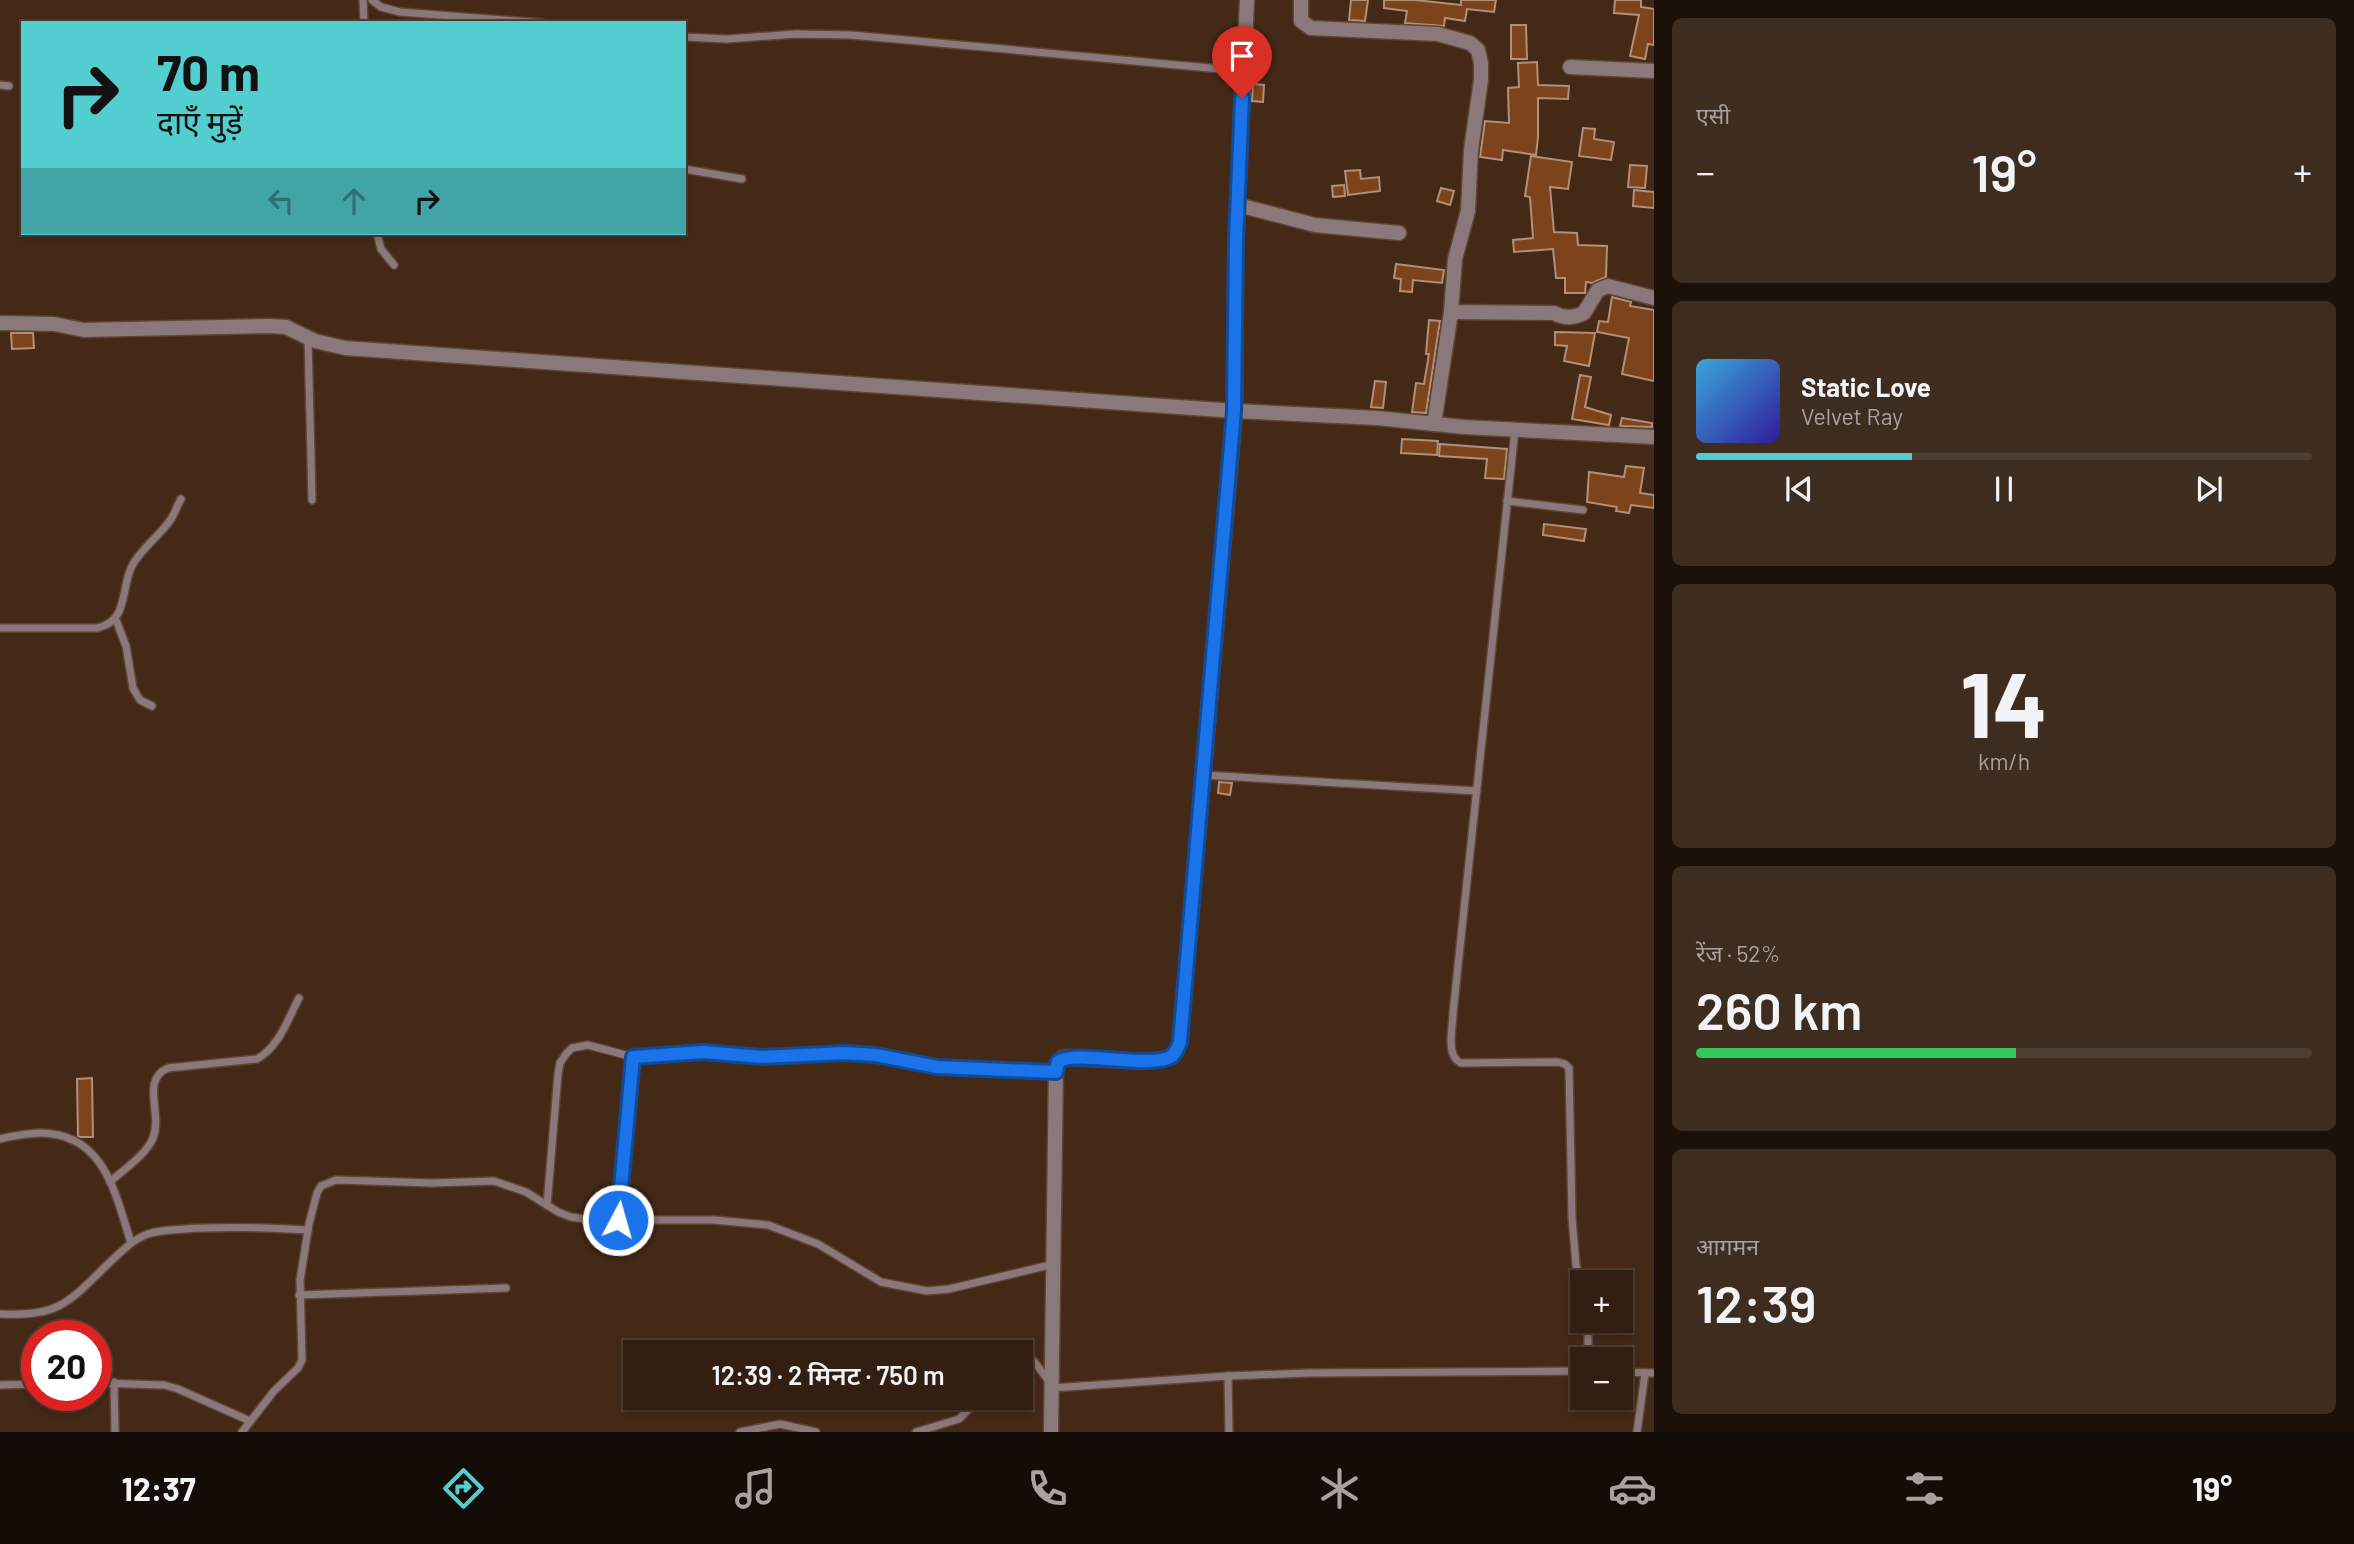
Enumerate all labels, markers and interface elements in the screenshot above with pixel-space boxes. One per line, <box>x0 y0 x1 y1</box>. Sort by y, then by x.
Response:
pin <box>1212 26 1272 98</box>
icon: arrive <box>1223 37 1261 75</box>
text: 70 m <box>157 42 260 101</box>
icon: right <box>42 49 133 140</box>
text: एसी <box>1696 101 1730 129</box>
text: दाएँ मुड़ें <box>157 102 243 140</box>
text: 19° <box>1971 140 2037 202</box>
text: − <box>1696 148 1715 194</box>
text: + <box>2293 148 2312 194</box>
icon: left <box>262 182 300 220</box>
icon: ahead <box>335 182 373 220</box>
icon: right <box>408 182 446 220</box>
text: Static Love <box>1801 371 1931 402</box>
text: Velvet Ray <box>1801 402 1903 430</box>
icon: previous <box>1780 470 1818 508</box>
icon: pause <box>1985 470 2023 508</box>
icon: next <box>2190 470 2228 508</box>
text: 14 <box>1960 647 2048 756</box>
text: km/h <box>1978 747 2030 775</box>
text: रेंज · 52% <box>1696 939 1780 967</box>
text: 260 km <box>1696 978 1862 1040</box>
position arrow <box>581 1183 655 1257</box>
text: आगमन <box>1696 1232 1759 1260</box>
map controls <box>1570 1270 1633 1410</box>
button: + <box>1570 1270 1633 1333</box>
text: 12:39 <box>1696 1271 1816 1333</box>
speed limit sign: 20 <box>21 1320 112 1411</box>
button: − <box>1570 1347 1633 1410</box>
text: 12:39 · 2 मिनट · 750 m <box>711 1359 945 1390</box>
icon: directions <box>439 1464 488 1513</box>
icon: music <box>731 1464 780 1513</box>
icon: phone <box>1023 1464 1072 1513</box>
icon: climate <box>1315 1464 1364 1513</box>
icon: car <box>1608 1464 1657 1513</box>
icon: filters <box>1900 1464 1949 1513</box>
text: 12:37 <box>122 1469 196 1507</box>
text: 19° <box>2192 1469 2232 1507</box>

